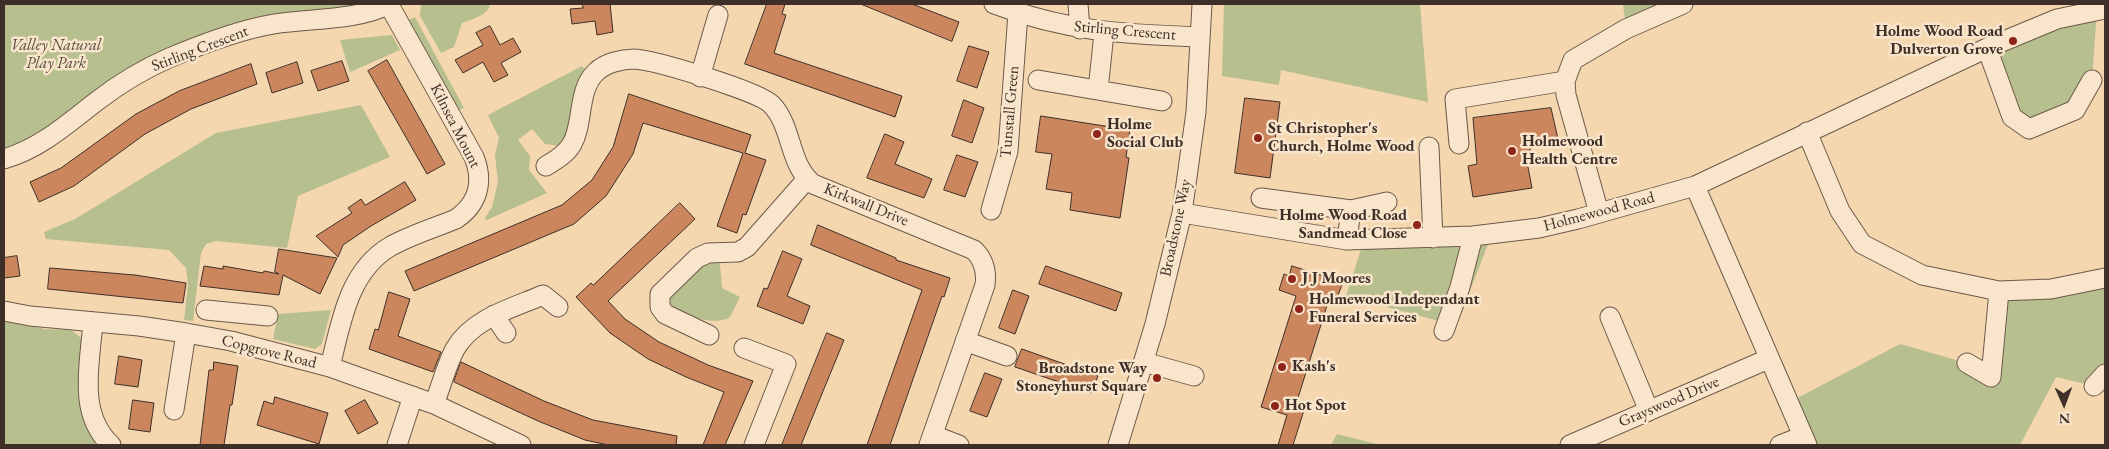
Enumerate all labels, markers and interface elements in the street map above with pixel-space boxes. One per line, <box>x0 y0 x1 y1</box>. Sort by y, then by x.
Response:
street label: Stirling Crescent <box>1073 17 1177 45</box>
street label: Stirling Crescent <box>149 22 251 76</box>
place label: Holme Wood Road Dulverton Grove <box>1875 22 2003 60</box>
marker: Holme Wood Road Dulverton Grove <box>2007 35 2019 47</box>
park label: Valley Natural Play Park <box>11 36 101 74</box>
street label: Tunstall Green <box>996 65 1024 159</box>
street label: Kilnsea Mount <box>426 81 484 171</box>
place label: Holme Social Club <box>1107 115 1183 153</box>
place label: St Christopher's Church, Holme Wood <box>1268 119 1415 157</box>
marker: Holme Social Club <box>1091 128 1103 140</box>
marker: St Christopher's Church, Holme Wood <box>1252 132 1264 144</box>
place label: Holmewood Health Centre <box>1522 132 1617 170</box>
marker: Holmewood Health Centre <box>1506 145 1518 157</box>
street label: Broadstone Way <box>1156 178 1196 278</box>
street label: Kirkwall Drive <box>821 179 911 231</box>
street label: Holmewood Road <box>1541 188 1657 236</box>
place label: Holme Wood Road Sandmead Close <box>1279 206 1407 244</box>
marker: Holme Wood Road Sandmead Close <box>1411 219 1423 231</box>
place label: J J Moores <box>1302 269 1371 289</box>
marker: J J Moores <box>1286 273 1298 285</box>
place label: Holmewood Independant Funeral Services <box>1309 290 1479 328</box>
marker: Holmewood Independant Funeral Services <box>1293 303 1305 315</box>
street label: Copgrove Road <box>220 331 318 373</box>
place label: Kash's <box>1292 357 1335 377</box>
place label: Broadstone Way Stoneyhurst Square <box>1016 359 1147 397</box>
marker: Kash's <box>1276 361 1288 373</box>
marker: Broadstone Way Stoneyhurst Square <box>1151 372 1163 384</box>
street label: Grayswood Drive <box>1616 372 1722 432</box>
north arrow <box>2039 379 2089 429</box>
place label: Hot Spot <box>1285 396 1346 416</box>
marker: Hot Spot <box>1269 400 1281 412</box>
text: N <box>2059 410 2071 428</box>

